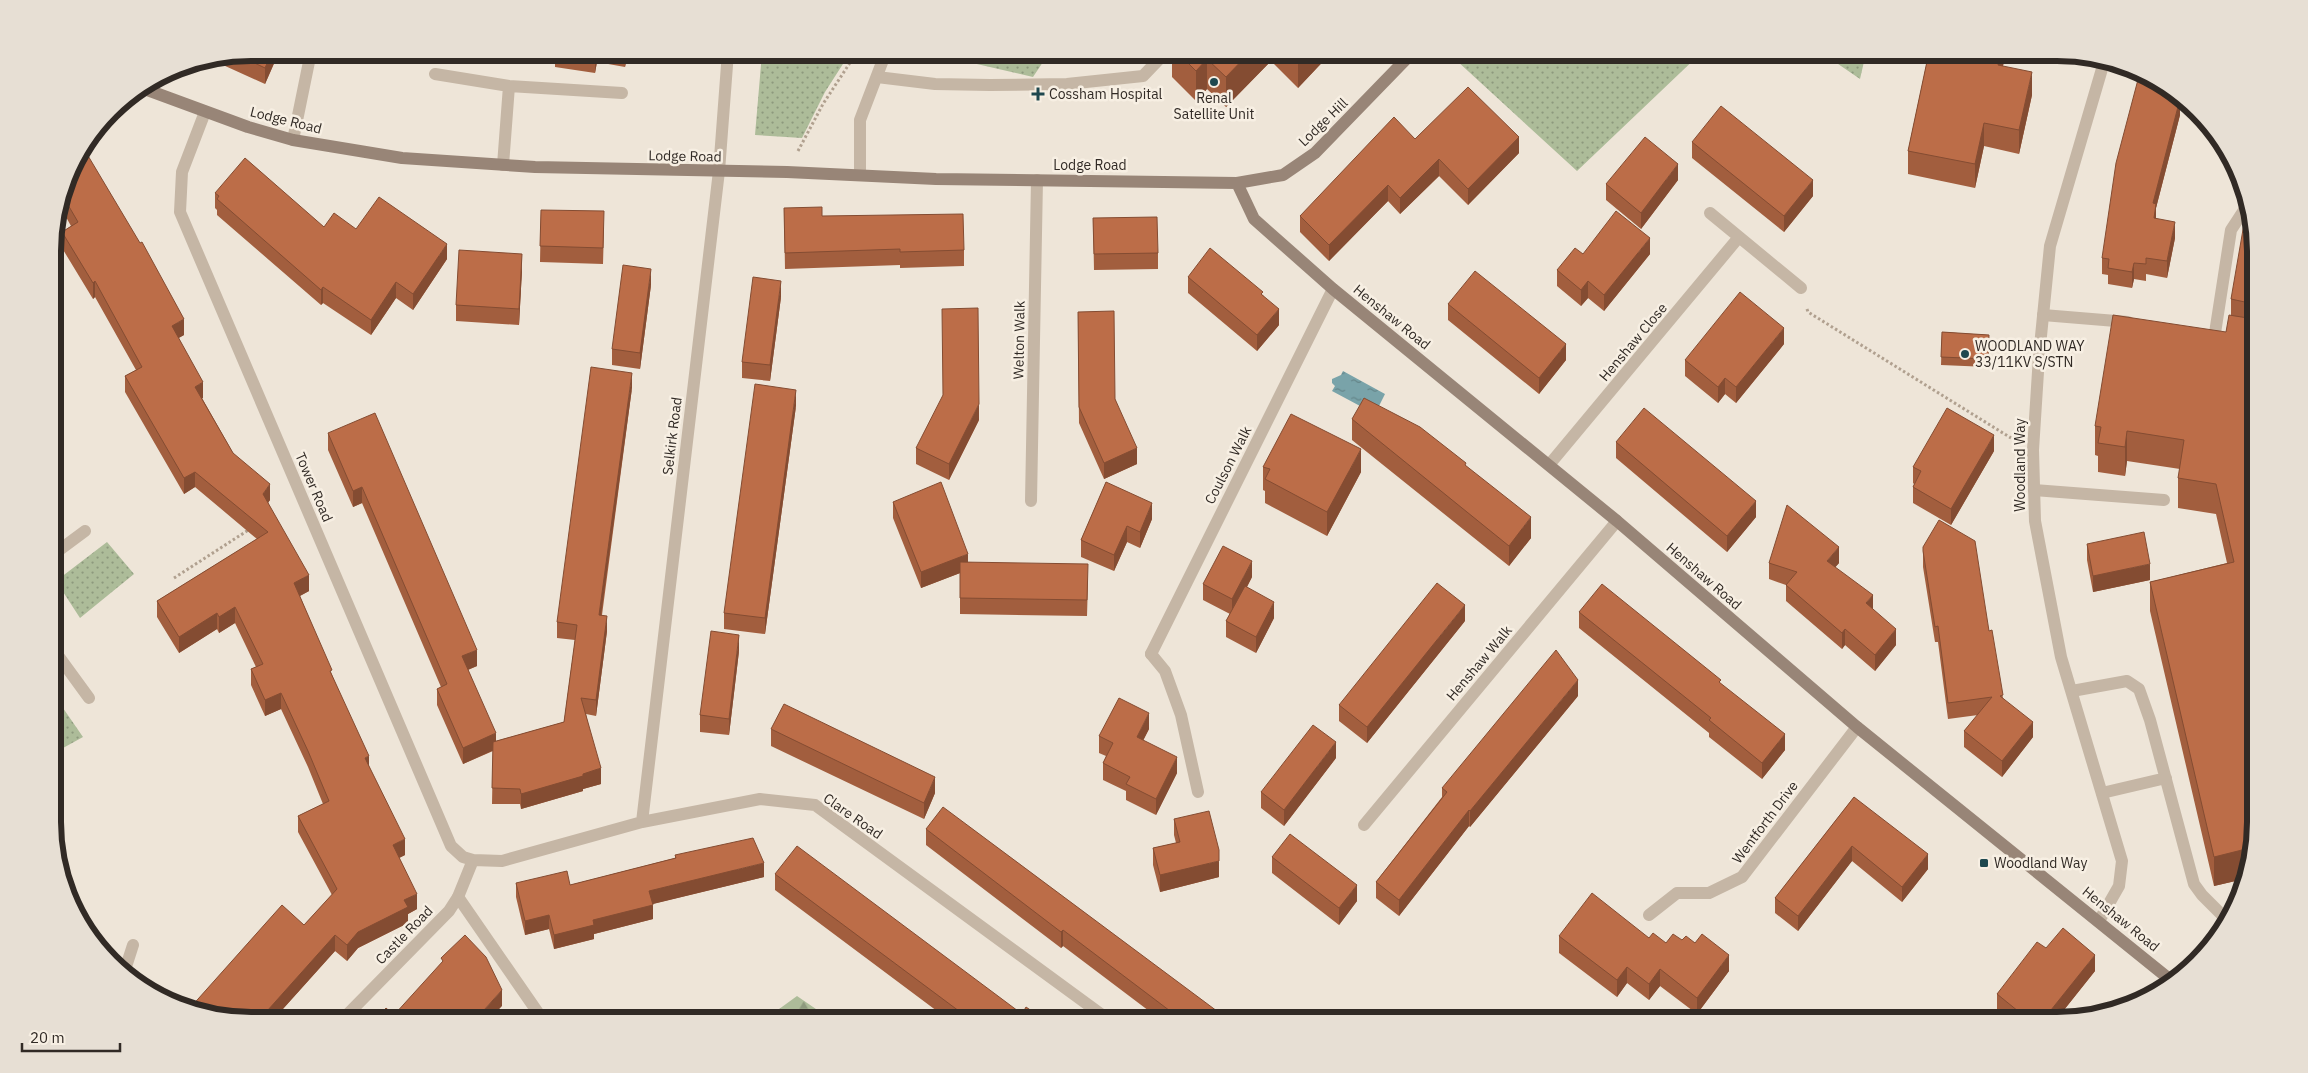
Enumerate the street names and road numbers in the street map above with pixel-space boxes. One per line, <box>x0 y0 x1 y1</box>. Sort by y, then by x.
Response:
street label: Lodge Hill <box>1294 94 1352 150</box>
street label: Lodge Road <box>248 102 324 138</box>
street label: Lodge Road <box>648 146 722 166</box>
street label: Lodge Road <box>1053 156 1127 174</box>
street label: Henshaw Road <box>1350 280 1434 354</box>
street label: Henshaw Close <box>1595 299 1671 385</box>
street label: Welton Walk <box>1009 300 1029 379</box>
street label: Selkirk Road <box>658 396 686 476</box>
street label: Woodland Way <box>2011 418 2029 512</box>
street label: Coulson Walk <box>1201 422 1256 507</box>
street label: Tower Road <box>291 449 337 525</box>
street label: Henshaw Road <box>1663 538 1745 614</box>
street label: Henshaw Walk <box>1442 621 1516 704</box>
street label: Wentforth Drive <box>1728 777 1802 867</box>
street label: Clare Road <box>820 789 886 843</box>
street label: Henshaw Road <box>2079 882 2163 956</box>
street label: Castle Road <box>372 902 436 968</box>

